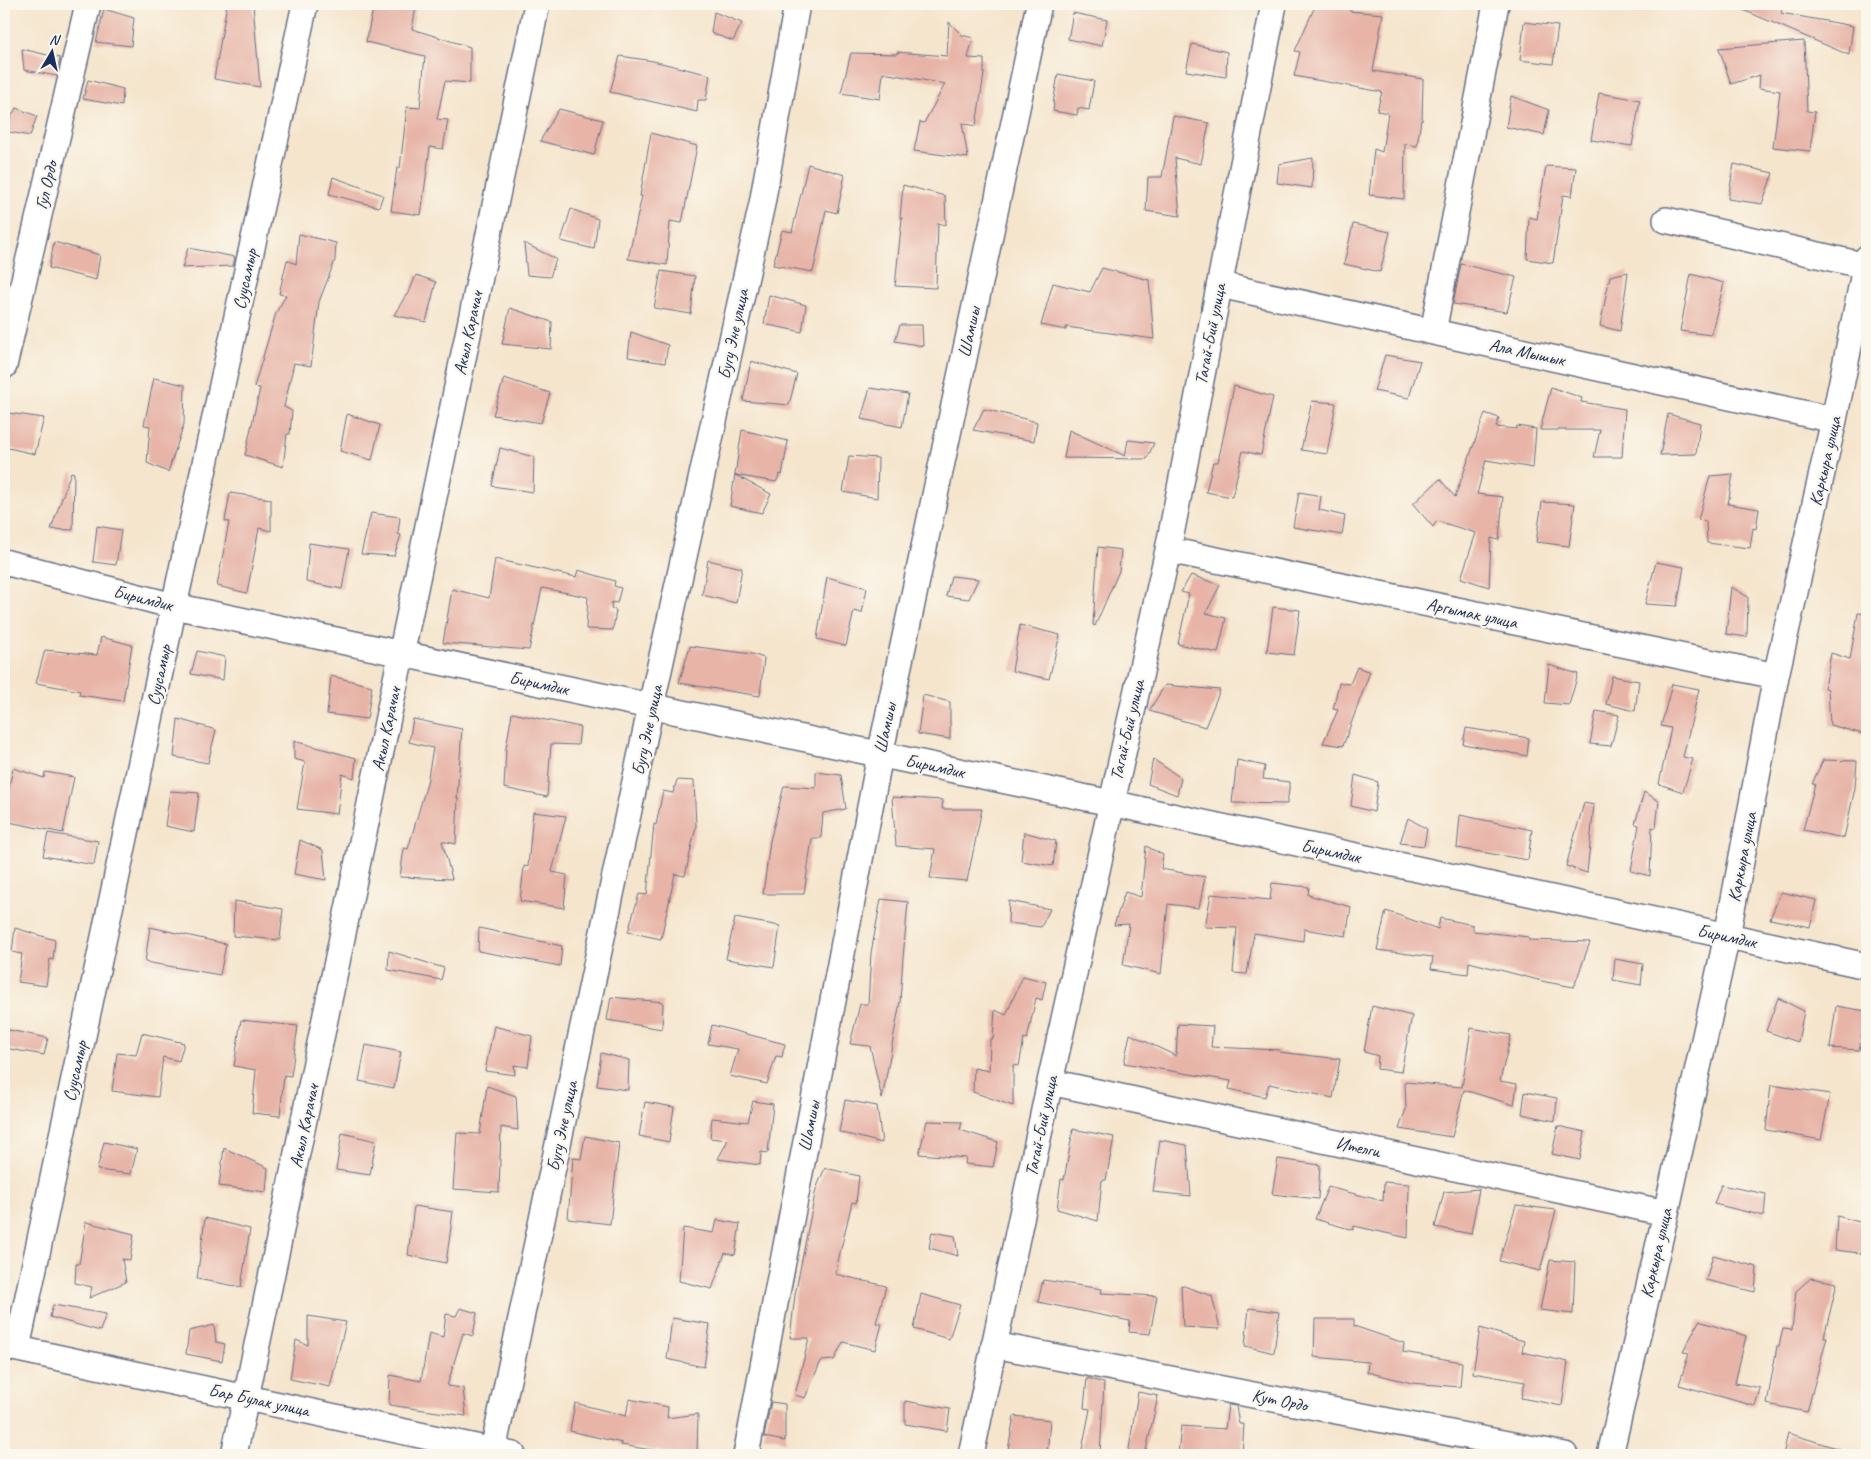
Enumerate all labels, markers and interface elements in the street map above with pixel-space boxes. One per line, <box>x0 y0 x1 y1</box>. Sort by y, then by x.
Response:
north arrow <box>28 28 78 78</box>
text: N <box>48 31 62 49</box>
street label: Гул Ордо <box>30 157 63 211</box>
street label: Суусамыр <box>228 245 262 311</box>
street label: Тагай-Бий улица <box>1189 280 1231 386</box>
street label: Бугу Эне улица <box>713 285 754 381</box>
street label: Акыл Карачач <box>448 287 488 377</box>
street label: Шамшы <box>953 303 985 359</box>
street label: Ала Мышык <box>1487 333 1569 371</box>
street label: Каркыра улица <box>1804 413 1846 508</box>
street label: Биримдик <box>111 580 177 616</box>
street label: Аргымак улица <box>1425 593 1521 634</box>
street label: Суусамыр <box>142 641 176 707</box>
street label: Биримдик <box>507 666 573 700</box>
street label: Тагай-Бий улица <box>1105 676 1150 782</box>
street label: Бугу Эне улица <box>627 681 668 777</box>
street label: Акыл Карачач <box>366 683 406 773</box>
street label: Шамшы <box>869 699 901 755</box>
street label: Биримдик <box>903 749 969 783</box>
street label: Каркыра улица <box>1723 809 1762 904</box>
street label: Биримдик <box>1299 834 1365 868</box>
street label: Биримдик <box>1695 919 1761 953</box>
street label: Суусамыр <box>58 1037 92 1103</box>
street label: Тагай-Бий улица <box>1020 1072 1063 1178</box>
street label: Бугу Эне улица <box>542 1077 583 1173</box>
street label: Акыл Карачач <box>284 1080 324 1170</box>
street label: Шамшы <box>793 1097 825 1153</box>
street label: Ителги <box>1334 1132 1383 1163</box>
street label: Каркыра улица <box>1635 1205 1677 1300</box>
street label: Бар Булак улица <box>207 1379 313 1422</box>
street label: Кут Ордо <box>1250 1384 1311 1416</box>

